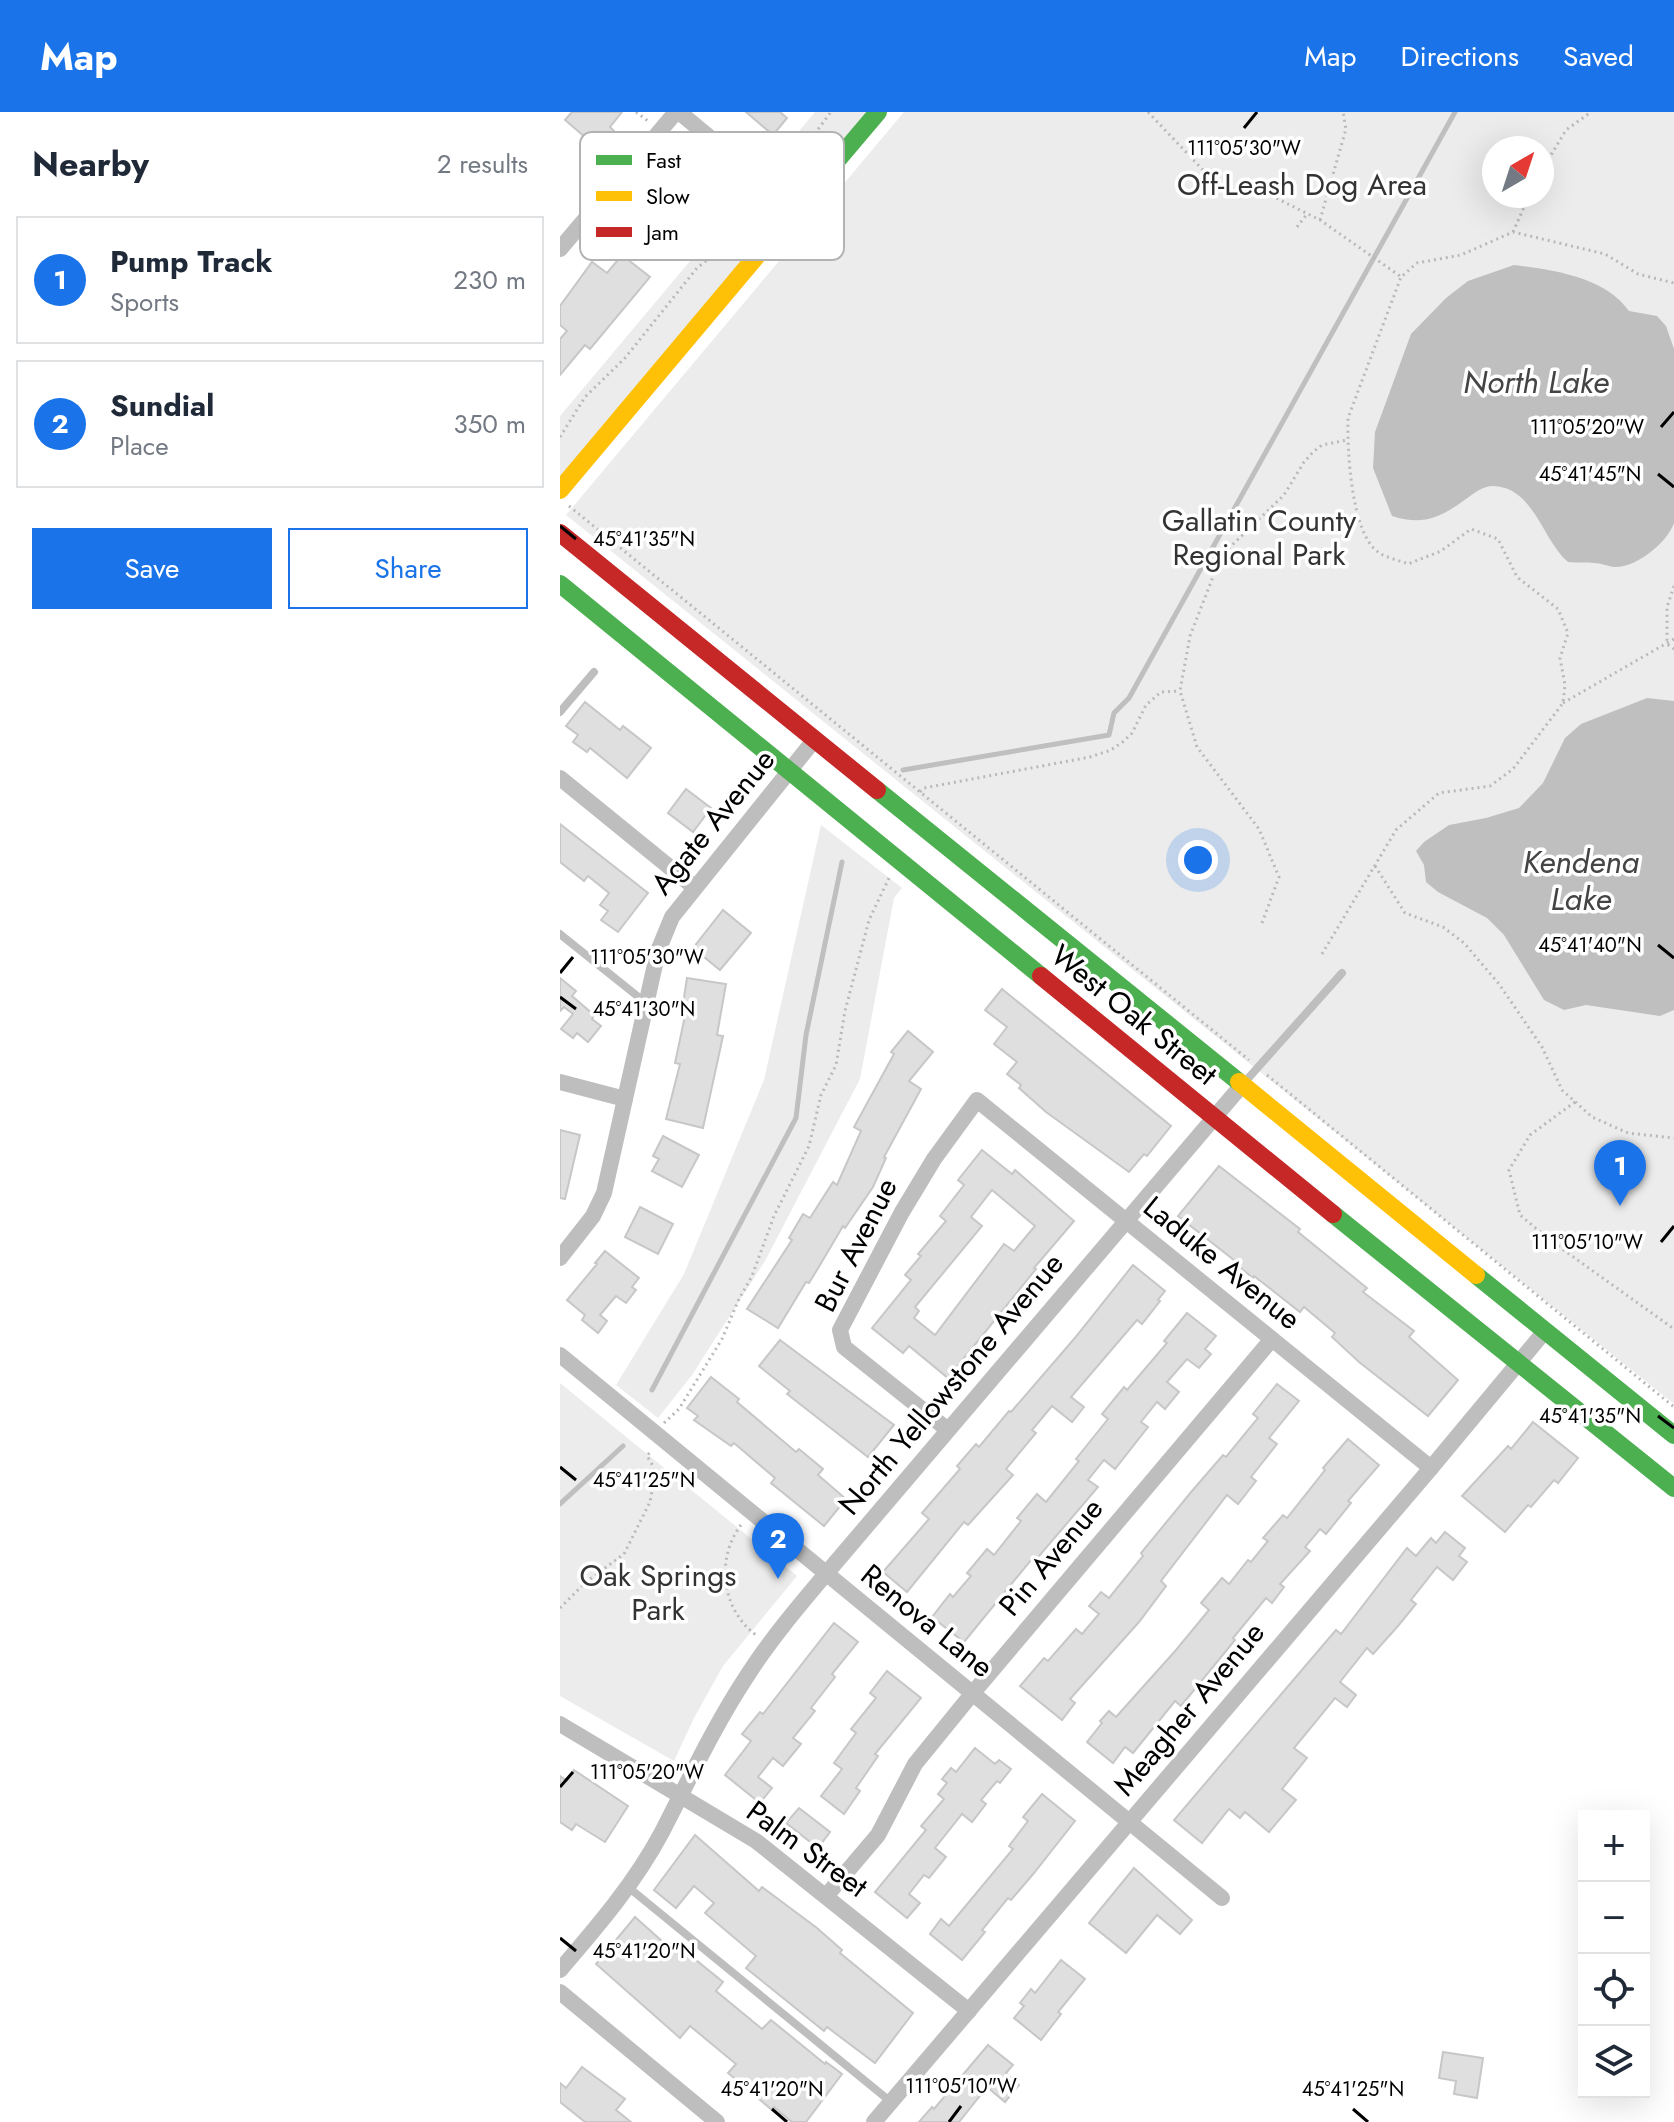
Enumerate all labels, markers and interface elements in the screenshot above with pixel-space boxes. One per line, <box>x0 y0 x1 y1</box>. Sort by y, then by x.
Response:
text: Map <box>40 29 118 84</box>
text: Map <box>1304 36 1356 77</box>
text: Directions <box>1400 36 1519 77</box>
text: Saved <box>1563 36 1634 77</box>
legend <box>580 132 844 260</box>
text: 111°05'30"W <box>1187 134 1301 163</box>
north arrow <box>1482 136 1554 208</box>
text: Nearby <box>32 140 149 189</box>
text: Fast <box>646 144 682 176</box>
text: 2 results <box>437 145 528 183</box>
park label: Off-Leash Dog Area <box>1177 163 1427 206</box>
text: Slow <box>646 180 690 212</box>
text: Jam <box>643 216 679 248</box>
text: Pump Track <box>110 240 273 283</box>
text: 1 <box>53 261 67 299</box>
text: 230 m <box>453 261 526 299</box>
text: Sports <box>110 283 179 321</box>
water label: North Lake <box>1463 359 1609 405</box>
text: Sundial <box>110 384 214 427</box>
text: 2 <box>51 405 69 443</box>
text: 350 m <box>453 405 526 443</box>
text: 111°05'20"W <box>1530 413 1644 442</box>
text: Place <box>110 427 169 465</box>
text: 45°41'45"N <box>1539 460 1641 489</box>
park label: Gallatin County Regional Park <box>1162 499 1357 576</box>
text: 45°41'35"N <box>593 525 695 554</box>
button: Save <box>32 528 272 609</box>
button: Share <box>288 528 528 609</box>
street label: Agate Avenue <box>640 740 785 904</box>
water label: Kendena Lake <box>1523 839 1640 922</box>
your location <box>1178 840 1218 880</box>
text: 45°41'40"N <box>1538 931 1642 960</box>
street label: West Oak Street <box>1042 934 1227 1096</box>
text: 111°05'30"W <box>590 943 704 972</box>
text: 45°41'30"N <box>593 995 695 1024</box>
pin: 1 <box>1594 1140 1646 1206</box>
street label: Bur Avenue <box>803 1170 908 1319</box>
street label: Laduke Avenue <box>1134 1186 1310 1340</box>
text: 111°05'10"W <box>1531 1228 1643 1257</box>
street label: North Yellowstone Avenue <box>828 1243 1073 1524</box>
text: 45°41'35"N <box>1539 1402 1641 1431</box>
text: 45°41'25"N <box>593 1466 695 1495</box>
street label: Pin Avenue <box>988 1488 1113 1625</box>
pin: 2 <box>752 1513 804 1579</box>
park label: Oak Springs Park <box>580 1554 736 1631</box>
street label: Renova Lane <box>852 1554 1003 1688</box>
street label: Meagher Avenue <box>1103 1612 1274 1805</box>
text: 111°05'20"W <box>590 1758 704 1787</box>
street label: Palm Street <box>738 1790 878 1908</box>
map controls <box>1578 1810 1650 2098</box>
button: + <box>1578 1810 1650 1882</box>
button: − <box>1578 1882 1650 1954</box>
text: 45°41'20"N <box>592 1937 696 1966</box>
button: locate <box>1578 1954 1650 2026</box>
button: layers <box>1578 2026 1650 2098</box>
text: 111°05'10"W <box>905 2072 1017 2101</box>
text: 45°41'20"N <box>720 2075 824 2104</box>
text: 45°41'25"N <box>1302 2075 1404 2104</box>

